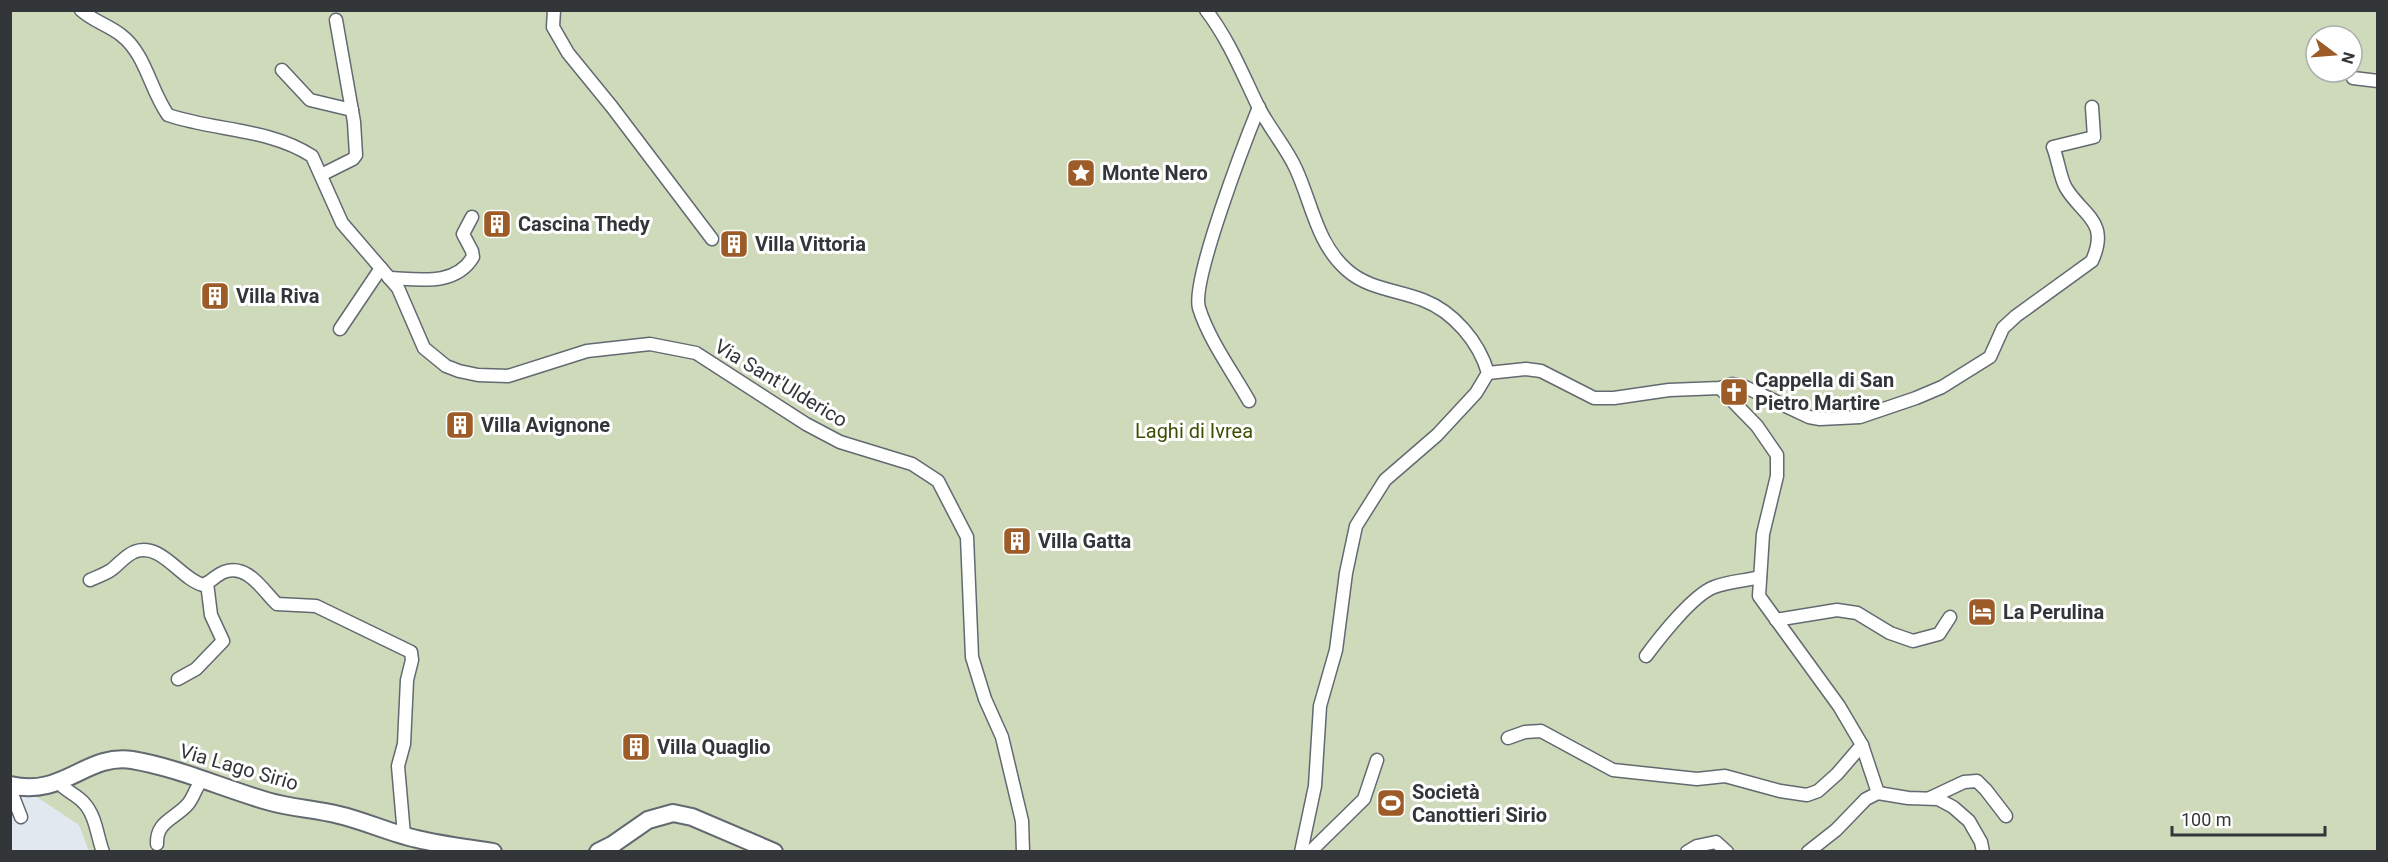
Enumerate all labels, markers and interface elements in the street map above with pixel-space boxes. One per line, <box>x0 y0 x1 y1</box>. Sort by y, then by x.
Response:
north arrow <box>2304 24 2364 84</box>
text: N <box>2337 50 2359 66</box>
place icon: Monte Nero <box>1065 157 1097 189</box>
place label: Monte Nero <box>1102 161 1208 185</box>
building icon: Cascina Thedy <box>481 208 513 240</box>
place label: Cascina Thedy <box>518 212 651 236</box>
building icon: Villa Vittoria <box>718 228 750 260</box>
place label: Villa Vittoria <box>755 232 866 256</box>
building icon: Villa Riva <box>199 280 231 312</box>
place label: Villa Riva <box>236 284 320 308</box>
street label: Via Sant'Ulderico <box>710 334 852 432</box>
place label: Cappella di San Pietro Martire <box>1755 368 1894 415</box>
church icon: Cappella di San Pietro Martire <box>1718 376 1750 408</box>
building icon: Villa Avignone <box>444 409 476 441</box>
place label: Villa Avignone <box>481 413 610 437</box>
park label: Laghi di Ivrea <box>1135 419 1253 443</box>
building icon: Villa Gatta <box>1001 525 1033 557</box>
place label: Villa Gatta <box>1038 529 1131 553</box>
hotel icon: La Perulina <box>1966 596 1998 628</box>
place label: La Perulina <box>2003 600 2104 624</box>
building icon: Villa Quaglio <box>620 731 652 763</box>
place label: Villa Quaglio <box>657 735 771 759</box>
street label: Via Lago Sirio <box>177 739 301 795</box>
place label: Società Canottieri Sirio <box>1412 780 1547 827</box>
sports icon: Società Canottieri Sirio <box>1375 787 1407 819</box>
scale bar <box>2172 799 2325 837</box>
text: 100 m <box>2181 809 2232 830</box>

